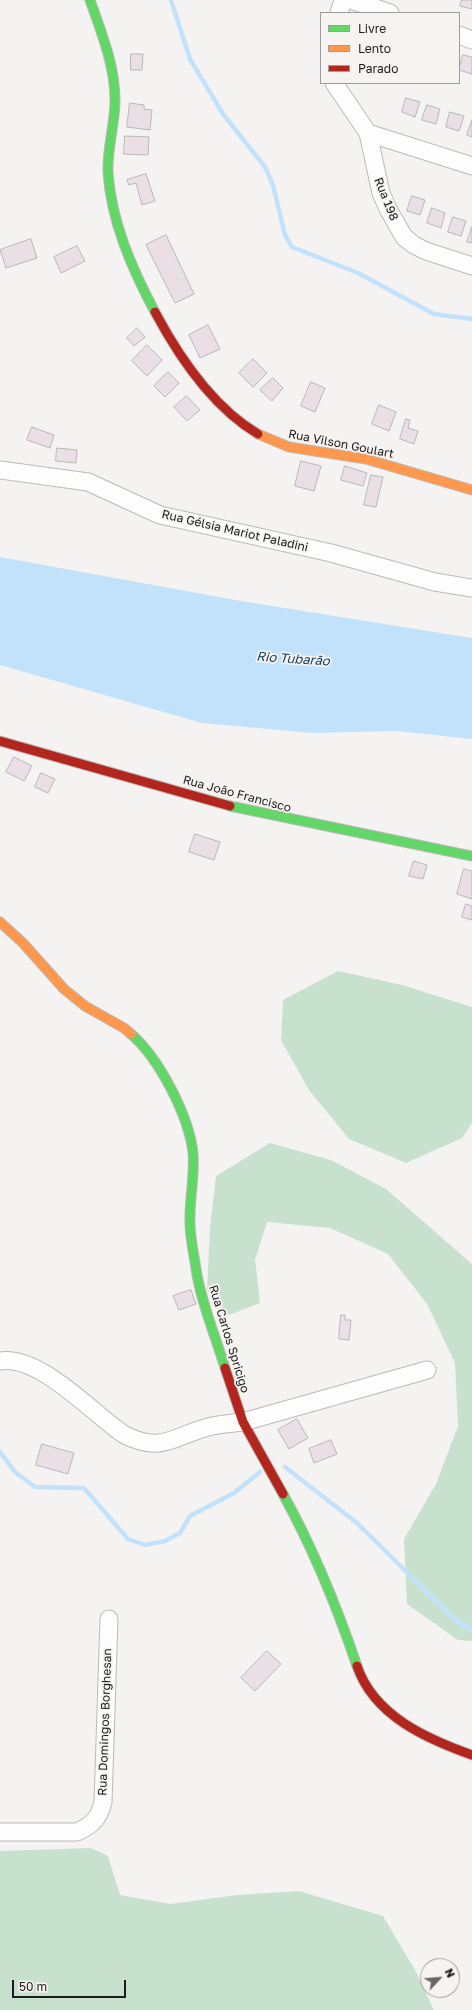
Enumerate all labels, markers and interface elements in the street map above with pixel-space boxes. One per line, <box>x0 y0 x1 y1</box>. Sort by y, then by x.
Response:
legend <box>320 12 460 84</box>
text: Livre <box>358 21 386 36</box>
text: Lento <box>358 41 391 56</box>
text: Parado <box>358 61 398 76</box>
street label: Rua 198 <box>371 175 401 223</box>
street label: Rua Vilson Goulart <box>287 427 395 461</box>
street label: Rua Gélsia Mariot Paladini <box>160 507 310 555</box>
water label: Rio Tubarão <box>256 649 330 669</box>
street label: Rua João Francisco <box>181 773 293 815</box>
street label: Rua Carlos Spricigo <box>206 1283 252 1395</box>
street label: Rua Domingos Borghesan <box>95 1648 115 1796</box>
north arrow <box>420 1958 460 1998</box>
text: N <box>443 1966 458 1980</box>
scale bar <box>14 1972 128 1998</box>
text: 50 m <box>19 1979 47 1994</box>

